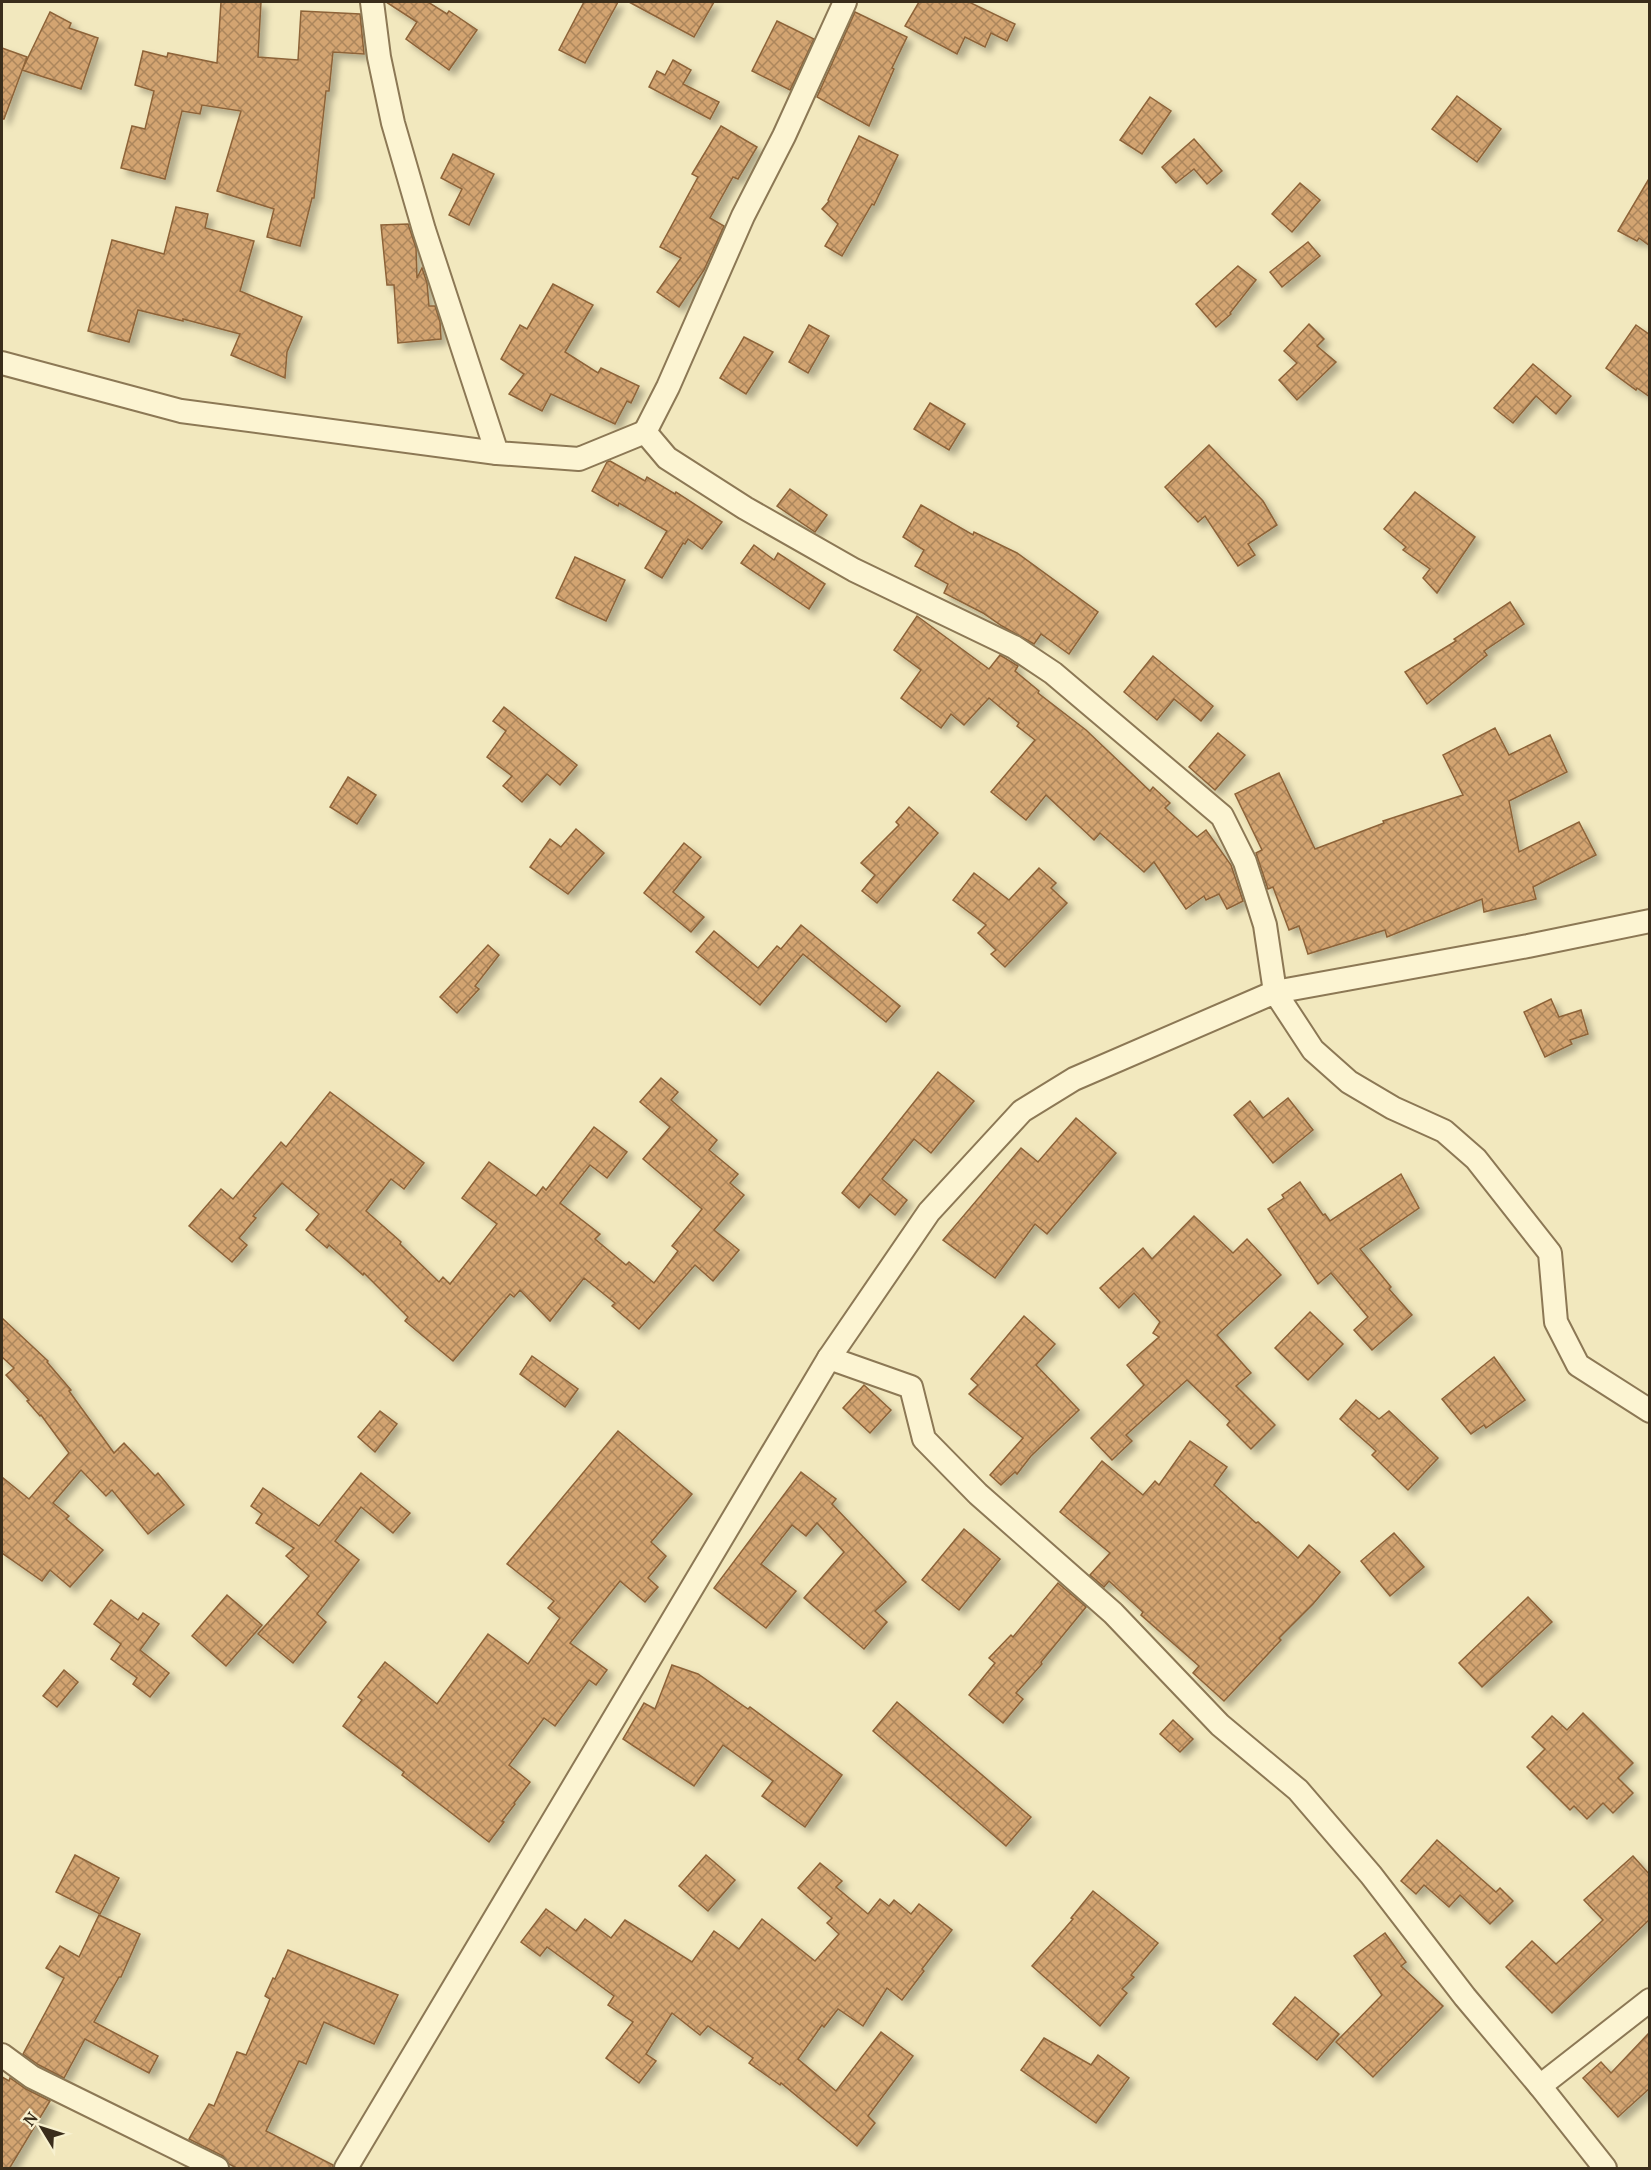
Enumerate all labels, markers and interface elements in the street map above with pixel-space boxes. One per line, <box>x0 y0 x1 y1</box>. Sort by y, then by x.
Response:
north arrow <box>12 2098 72 2158</box>
text: N <box>18 2107 43 2130</box>

